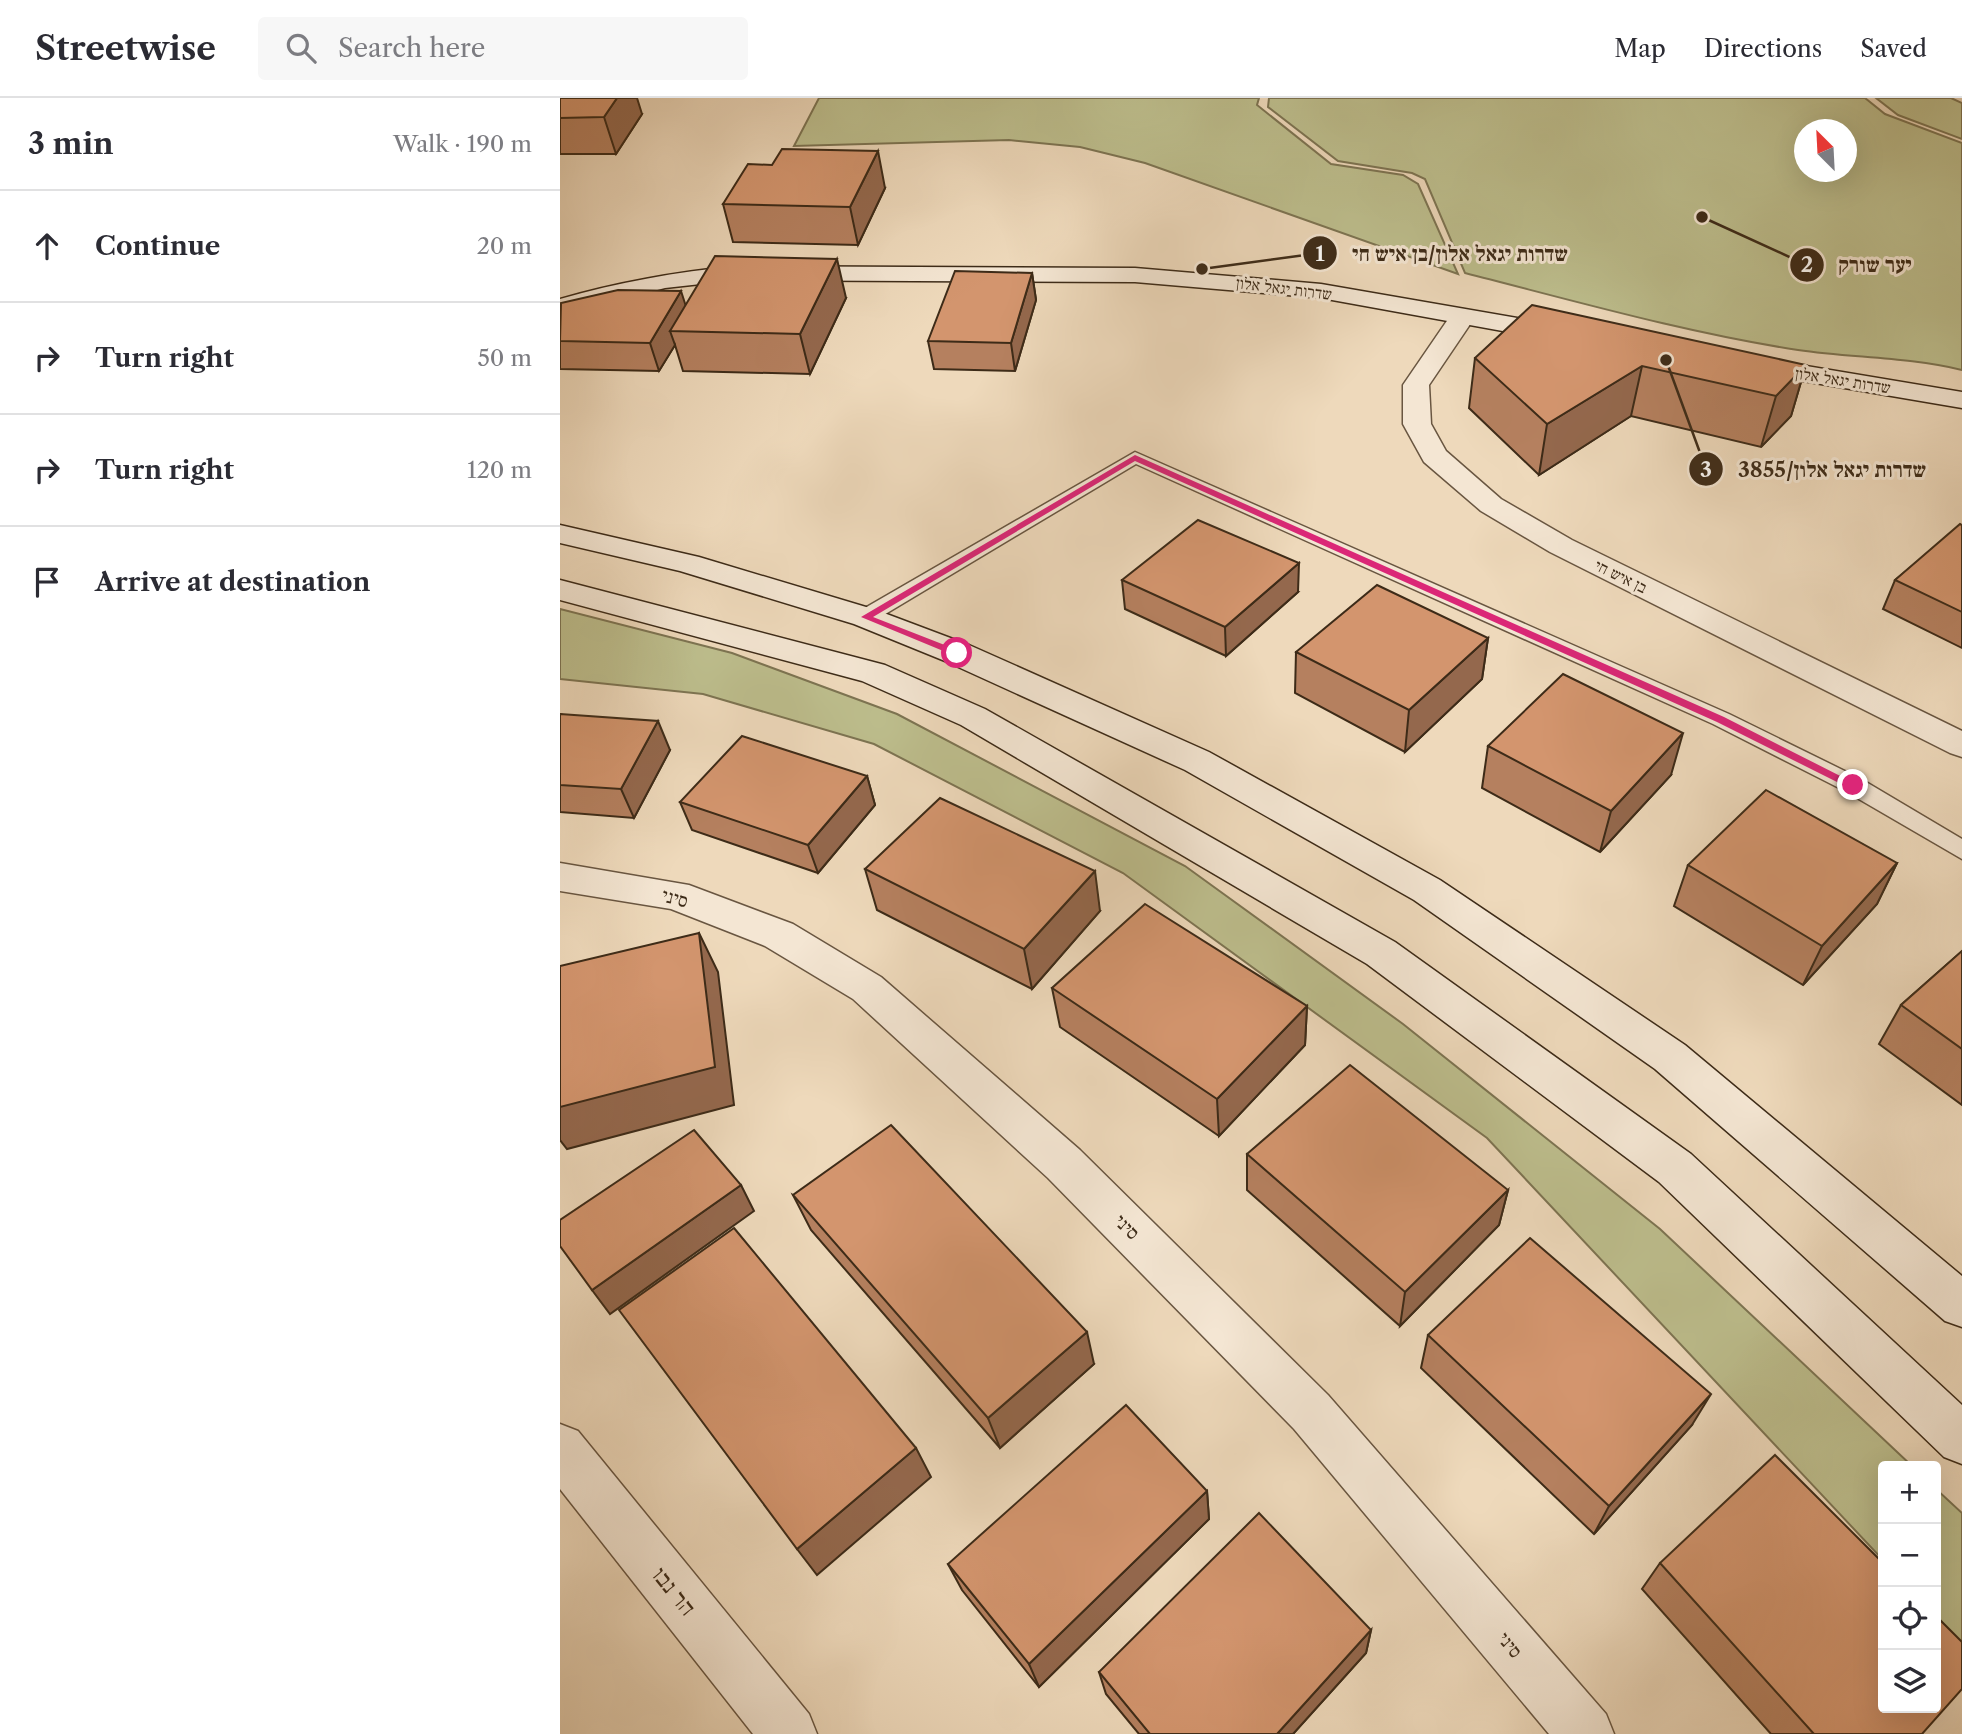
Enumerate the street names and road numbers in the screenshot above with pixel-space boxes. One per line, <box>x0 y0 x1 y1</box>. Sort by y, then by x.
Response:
street label: שדרות יגאל אלון <box>1235 272 1333 304</box>
street label: שדרות יגאל אלון <box>1794 363 1892 397</box>
street label: בן איש חי <box>1592 555 1651 597</box>
street label: סיני <box>659 883 691 913</box>
street label: סיני <box>1110 1210 1144 1244</box>
street label: הר נבו <box>646 1561 702 1621</box>
street label: סיני <box>1493 1628 1527 1662</box>

